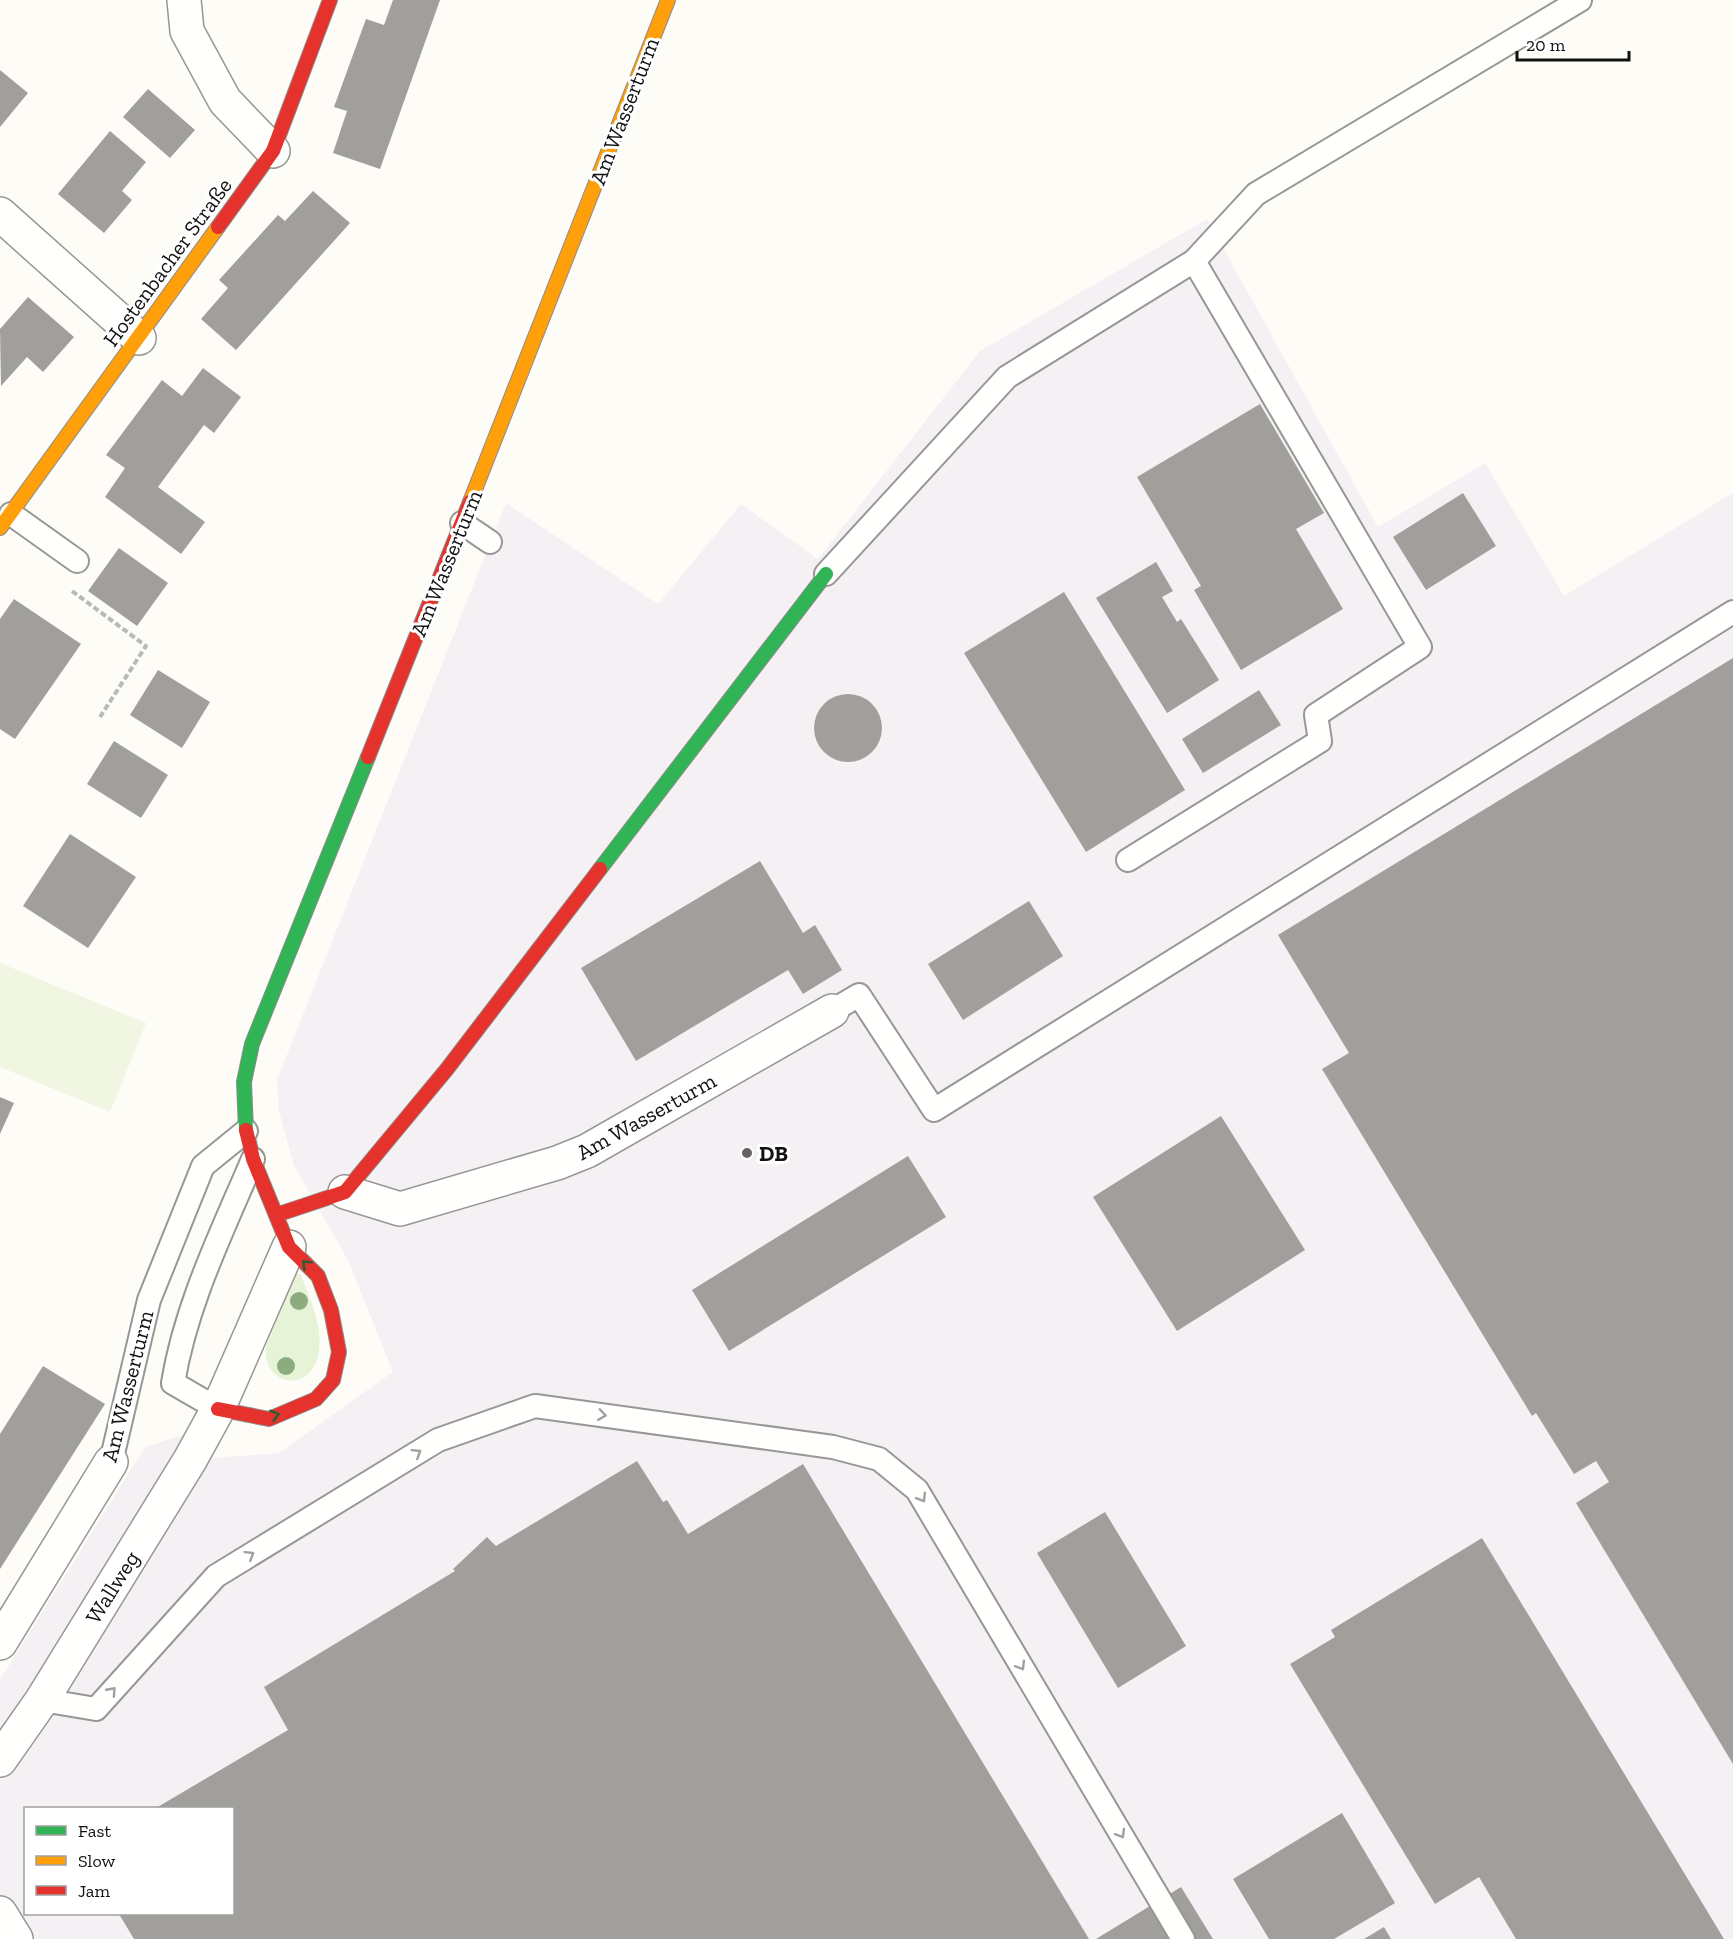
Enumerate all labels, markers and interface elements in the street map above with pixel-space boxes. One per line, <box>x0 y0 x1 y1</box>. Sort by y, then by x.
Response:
scale bar <box>1517 24 1630 62</box>
street label: Am Wasserturm <box>584 34 665 189</box>
text: 20 m <box>1526 34 1566 56</box>
street label: Hostenbacher Straße <box>97 173 238 352</box>
street label: Am Wasserturm <box>405 486 488 640</box>
street label: Am Wasserturm <box>572 1067 721 1166</box>
place label: DB <box>759 1140 788 1167</box>
marker: DB <box>740 1146 754 1160</box>
one-way arrow <box>303 1260 314 1271</box>
street label: Am Wasserturm <box>96 1308 159 1465</box>
one-way arrow <box>597 1409 606 1421</box>
one-way arrow <box>269 1410 280 1422</box>
one-way arrow <box>411 1448 421 1460</box>
one-way arrow <box>914 1492 925 1503</box>
street label: Wallweg <box>80 1546 145 1629</box>
one-way arrow <box>244 1551 255 1562</box>
one-way arrow <box>1014 1660 1026 1670</box>
one-way arrow <box>105 1687 116 1697</box>
legend <box>24 1807 234 1915</box>
text: Fast <box>78 1820 111 1842</box>
one-way arrow <box>1113 1828 1125 1838</box>
text: Slow <box>78 1850 115 1872</box>
text: Jam <box>78 1880 110 1902</box>

